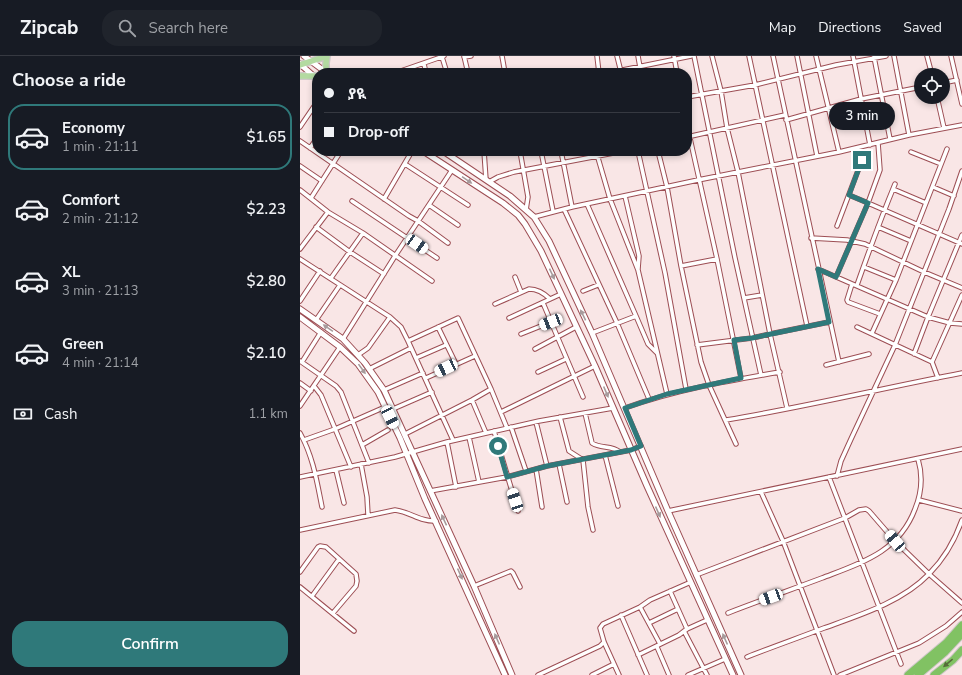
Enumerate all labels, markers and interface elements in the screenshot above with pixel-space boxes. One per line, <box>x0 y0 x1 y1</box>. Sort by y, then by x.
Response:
search box <box>102 10 382 46</box>
text: Zipcab <box>20 15 78 41</box>
icon: search <box>116 17 138 39</box>
text: Search here <box>148 18 228 38</box>
text: Map <box>769 18 796 37</box>
text: Directions <box>818 18 881 37</box>
text: Saved <box>903 18 942 37</box>
text: Choose a ride <box>12 68 126 92</box>
map controls <box>914 68 950 104</box>
button: locate <box>914 68 950 104</box>
text: ያዪ <box>348 84 366 104</box>
callout: 3 min <box>829 102 895 130</box>
text: 3 min <box>845 107 879 125</box>
text: Economy <box>62 118 125 138</box>
icon: car <box>14 119 50 155</box>
text: Drop-off <box>348 122 409 142</box>
text: $1.65 <box>246 127 286 147</box>
text: 1 min · 21:11 <box>62 138 138 156</box>
route end <box>853 151 871 169</box>
one-way arrow <box>462 176 473 184</box>
text: Comfort <box>62 190 119 210</box>
icon: car <box>14 191 50 227</box>
text: $2.23 <box>246 199 286 219</box>
text: 2 min · 21:12 <box>62 210 138 228</box>
car <box>404 232 430 256</box>
text: XL <box>62 262 81 282</box>
icon: car <box>14 263 50 299</box>
one-way arrow <box>549 269 555 280</box>
text: $2.80 <box>246 271 286 291</box>
text: 3 min · 21:13 <box>62 282 138 300</box>
one-way arrow <box>580 309 586 321</box>
car <box>538 312 564 332</box>
one-way arrow <box>322 324 333 332</box>
text: Green <box>62 334 104 354</box>
icon: car <box>14 335 50 371</box>
text: $2.10 <box>246 343 286 363</box>
text: 4 min · 21:14 <box>62 354 138 372</box>
car <box>433 357 459 379</box>
one-way arrow <box>357 364 365 374</box>
one-way arrow <box>604 387 610 399</box>
icon: cash <box>12 403 34 425</box>
text: Cash <box>44 404 78 424</box>
car <box>379 404 401 430</box>
text: 1.1 km <box>248 405 288 423</box>
route start <box>489 437 507 455</box>
car <box>506 487 524 513</box>
one-way arrow <box>655 506 661 517</box>
one-way arrow <box>441 515 447 526</box>
car <box>883 528 907 554</box>
one-way arrow <box>457 569 463 580</box>
car <box>758 587 784 607</box>
button: Confirm <box>12 621 288 667</box>
one-way arrow <box>494 634 500 645</box>
one-way arrow <box>722 634 728 645</box>
one-way arrow <box>943 659 954 668</box>

